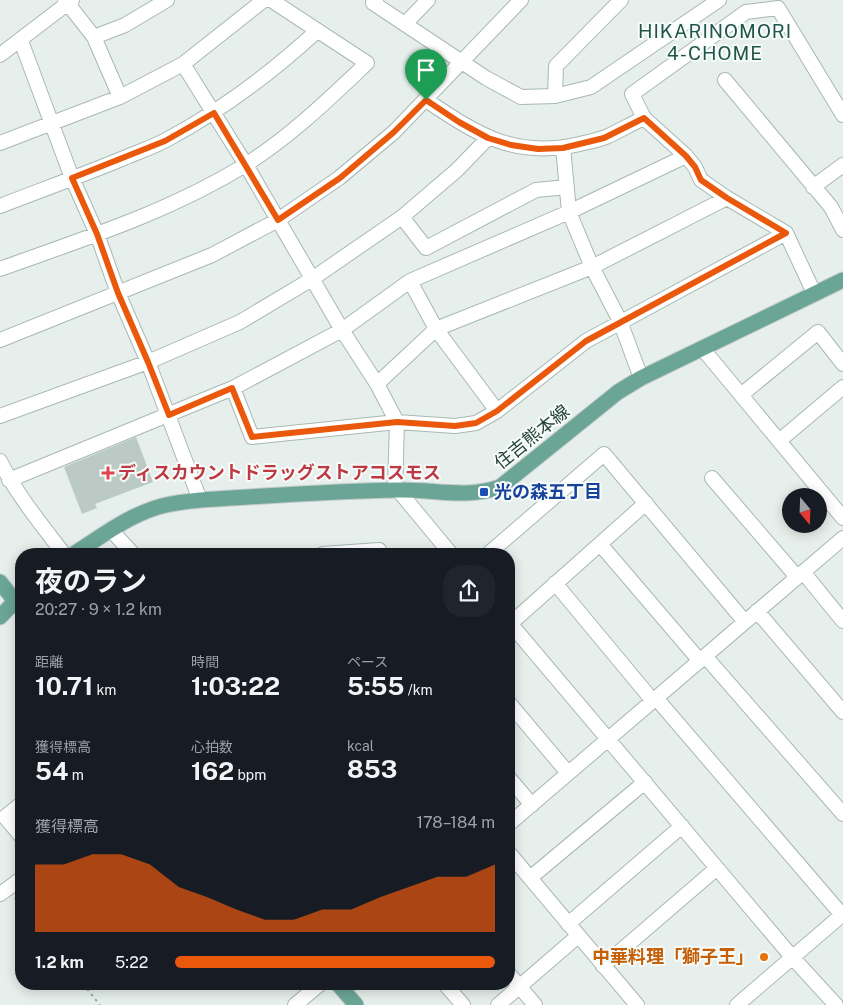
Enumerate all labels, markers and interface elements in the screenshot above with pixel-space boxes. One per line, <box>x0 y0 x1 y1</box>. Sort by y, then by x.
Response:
district label: HIKARINOMORI 4-CHOME <box>638 20 792 64</box>
pin <box>405 49 447 100</box>
icon: arrive <box>412 56 440 84</box>
street label: 住吉熊本線 <box>490 400 573 473</box>
place label: ディスカウントドラッグストアコスモス <box>118 462 441 483</box>
marker: ディスカウントドラッグストアコスモス <box>102 467 114 479</box>
place label: 光の森五丁目 <box>494 481 602 502</box>
marker: 光の森五丁目 <box>478 486 490 498</box>
north arrow <box>782 488 828 532</box>
map controls <box>782 488 827 533</box>
text: 夜のラン <box>35 564 147 597</box>
button: share <box>443 565 495 617</box>
text: 20:27 · 9 × 1.2 km <box>35 600 162 619</box>
text: 距離 <box>35 654 63 670</box>
text: 時間 <box>191 654 219 670</box>
text: ペース <box>347 654 388 670</box>
text: 10.71 <box>35 671 93 701</box>
text: 1:03:22 <box>191 671 280 701</box>
text: 5:55 <box>347 671 404 701</box>
text: km <box>93 682 116 698</box>
text: /km <box>404 682 433 698</box>
text: kcal <box>347 738 374 754</box>
text: 獲得標高 <box>35 739 91 755</box>
text: 心拍数 <box>191 739 233 755</box>
text: 853 <box>347 754 397 784</box>
text: 54 <box>35 756 68 786</box>
text: 162 <box>191 756 234 786</box>
text: m <box>68 767 84 783</box>
text: bpm <box>234 767 266 783</box>
text: 178–184 m <box>417 813 495 832</box>
text: 獲得標高 <box>35 817 99 836</box>
place label: 中華料理「獅子王」 <box>592 946 754 967</box>
marker: 中華料理「獅子王」 <box>758 951 770 963</box>
text: 1.2 km <box>35 953 84 972</box>
text: 5:22 <box>115 953 148 972</box>

